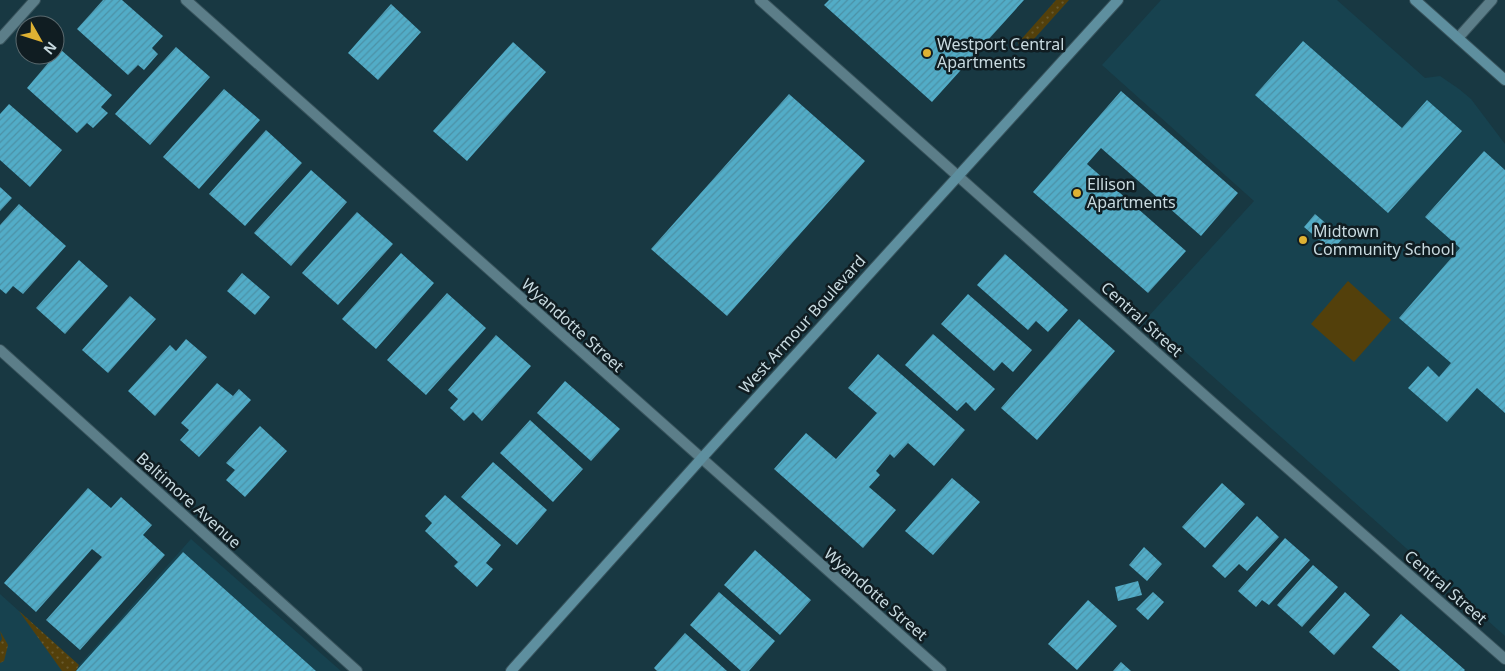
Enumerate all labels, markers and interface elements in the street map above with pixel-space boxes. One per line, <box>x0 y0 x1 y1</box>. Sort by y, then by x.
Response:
north arrow <box>15 15 65 65</box>
place label: Westport Central Apartments <box>937 33 1064 73</box>
text: N <box>40 38 61 59</box>
marker: Westport Central Apartments <box>921 47 933 59</box>
place label: Ellison Apartments <box>1087 173 1176 213</box>
marker: Ellison Apartments <box>1071 187 1083 199</box>
place label: Midtown Community School <box>1313 220 1455 260</box>
marker: Midtown Community School <box>1297 234 1309 246</box>
street label: West Armour Boulevard <box>734 250 870 398</box>
street label: Wyandotte Street <box>517 273 629 377</box>
street label: Central Street <box>1096 276 1188 362</box>
street label: Baltimore Avenue <box>132 447 246 553</box>
street label: Wyandotte Street <box>819 543 933 645</box>
street label: Central Street <box>1400 545 1492 629</box>

